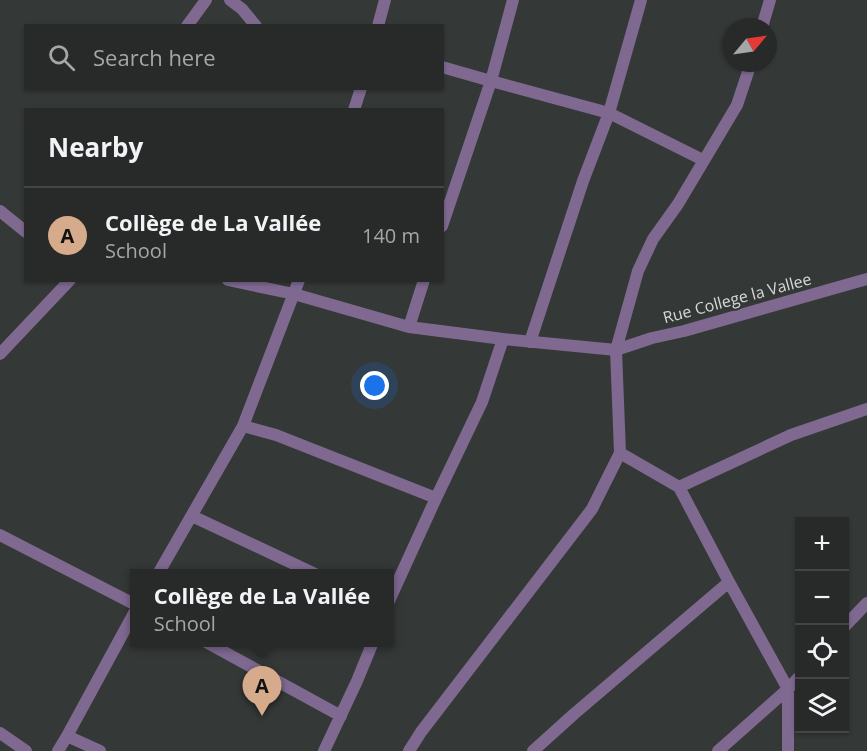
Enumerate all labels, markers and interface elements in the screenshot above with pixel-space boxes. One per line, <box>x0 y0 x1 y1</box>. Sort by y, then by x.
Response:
north arrow <box>723 18 777 72</box>
search box <box>24 24 444 90</box>
icon: search <box>45 41 78 74</box>
text: Search here <box>93 42 216 72</box>
text: Nearby <box>48 129 143 165</box>
text: Collège de La Vallée <box>105 207 321 237</box>
text: A <box>61 222 74 249</box>
text: 140 m <box>362 222 420 249</box>
text: School <box>105 237 167 264</box>
street label: Rue College la Vallee <box>660 268 814 328</box>
your location <box>360 371 389 400</box>
map controls <box>795 517 849 733</box>
button: + <box>795 517 849 571</box>
popup <box>130 569 394 647</box>
button: − <box>795 571 849 625</box>
text: Collège de La Vallée <box>154 580 370 610</box>
text: School <box>154 610 216 637</box>
button: locate <box>795 625 849 679</box>
pin: A <box>242 666 282 716</box>
button: layers <box>795 679 849 733</box>

